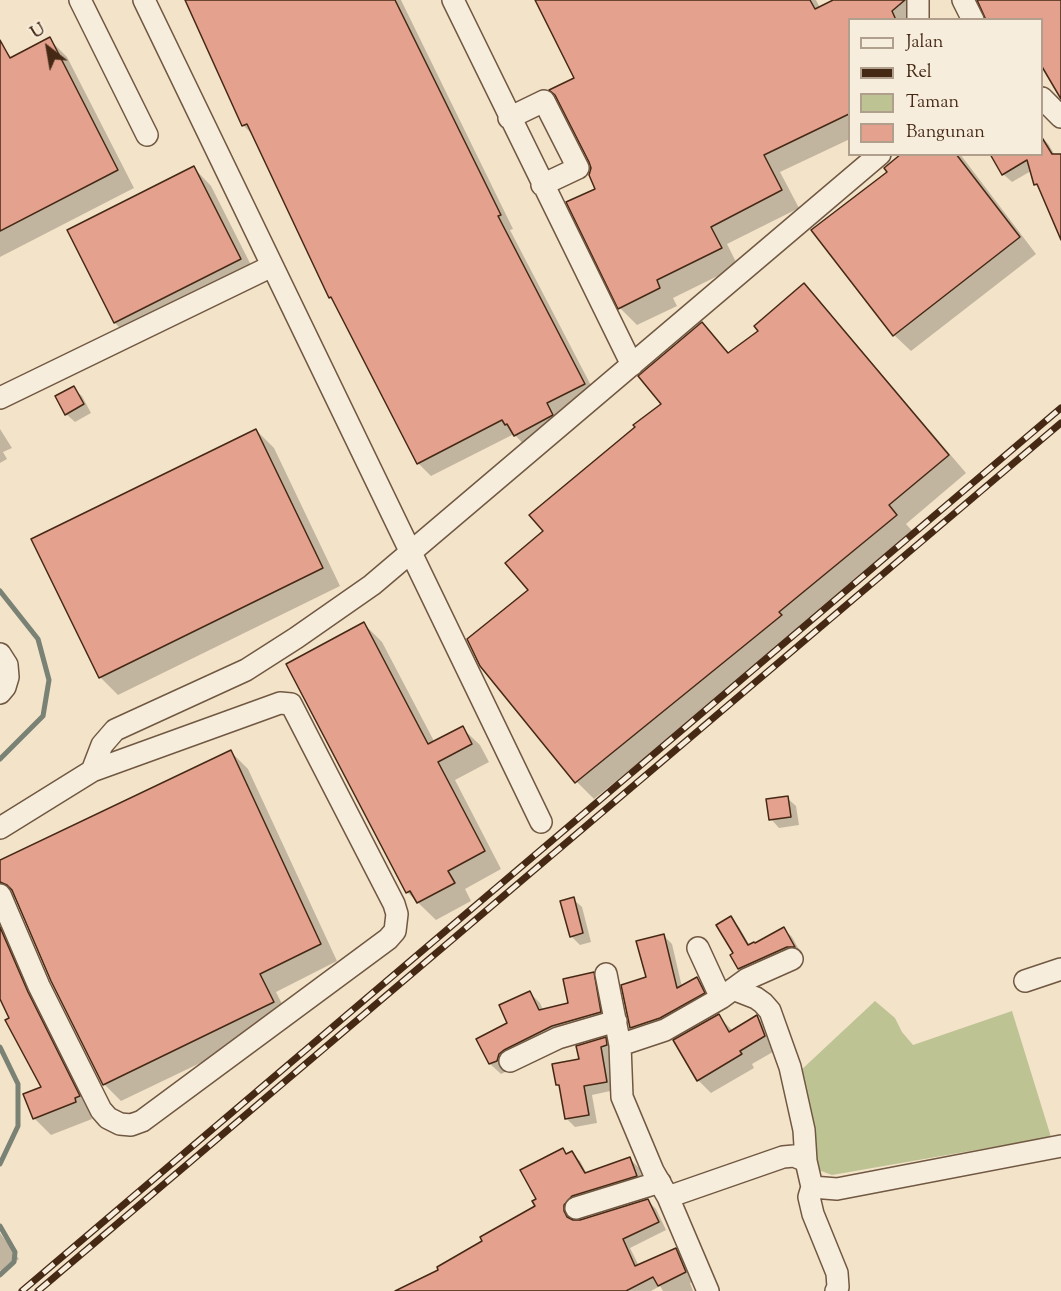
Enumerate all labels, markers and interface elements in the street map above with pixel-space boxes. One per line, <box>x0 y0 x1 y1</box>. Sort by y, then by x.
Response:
north arrow <box>18 18 78 78</box>
legend <box>848 18 1043 156</box>
text: U <box>27 19 50 45</box>
text: Jalan <box>906 30 943 56</box>
text: Rel <box>906 60 932 86</box>
text: Taman <box>906 90 959 116</box>
text: Bangunan <box>906 120 985 146</box>

